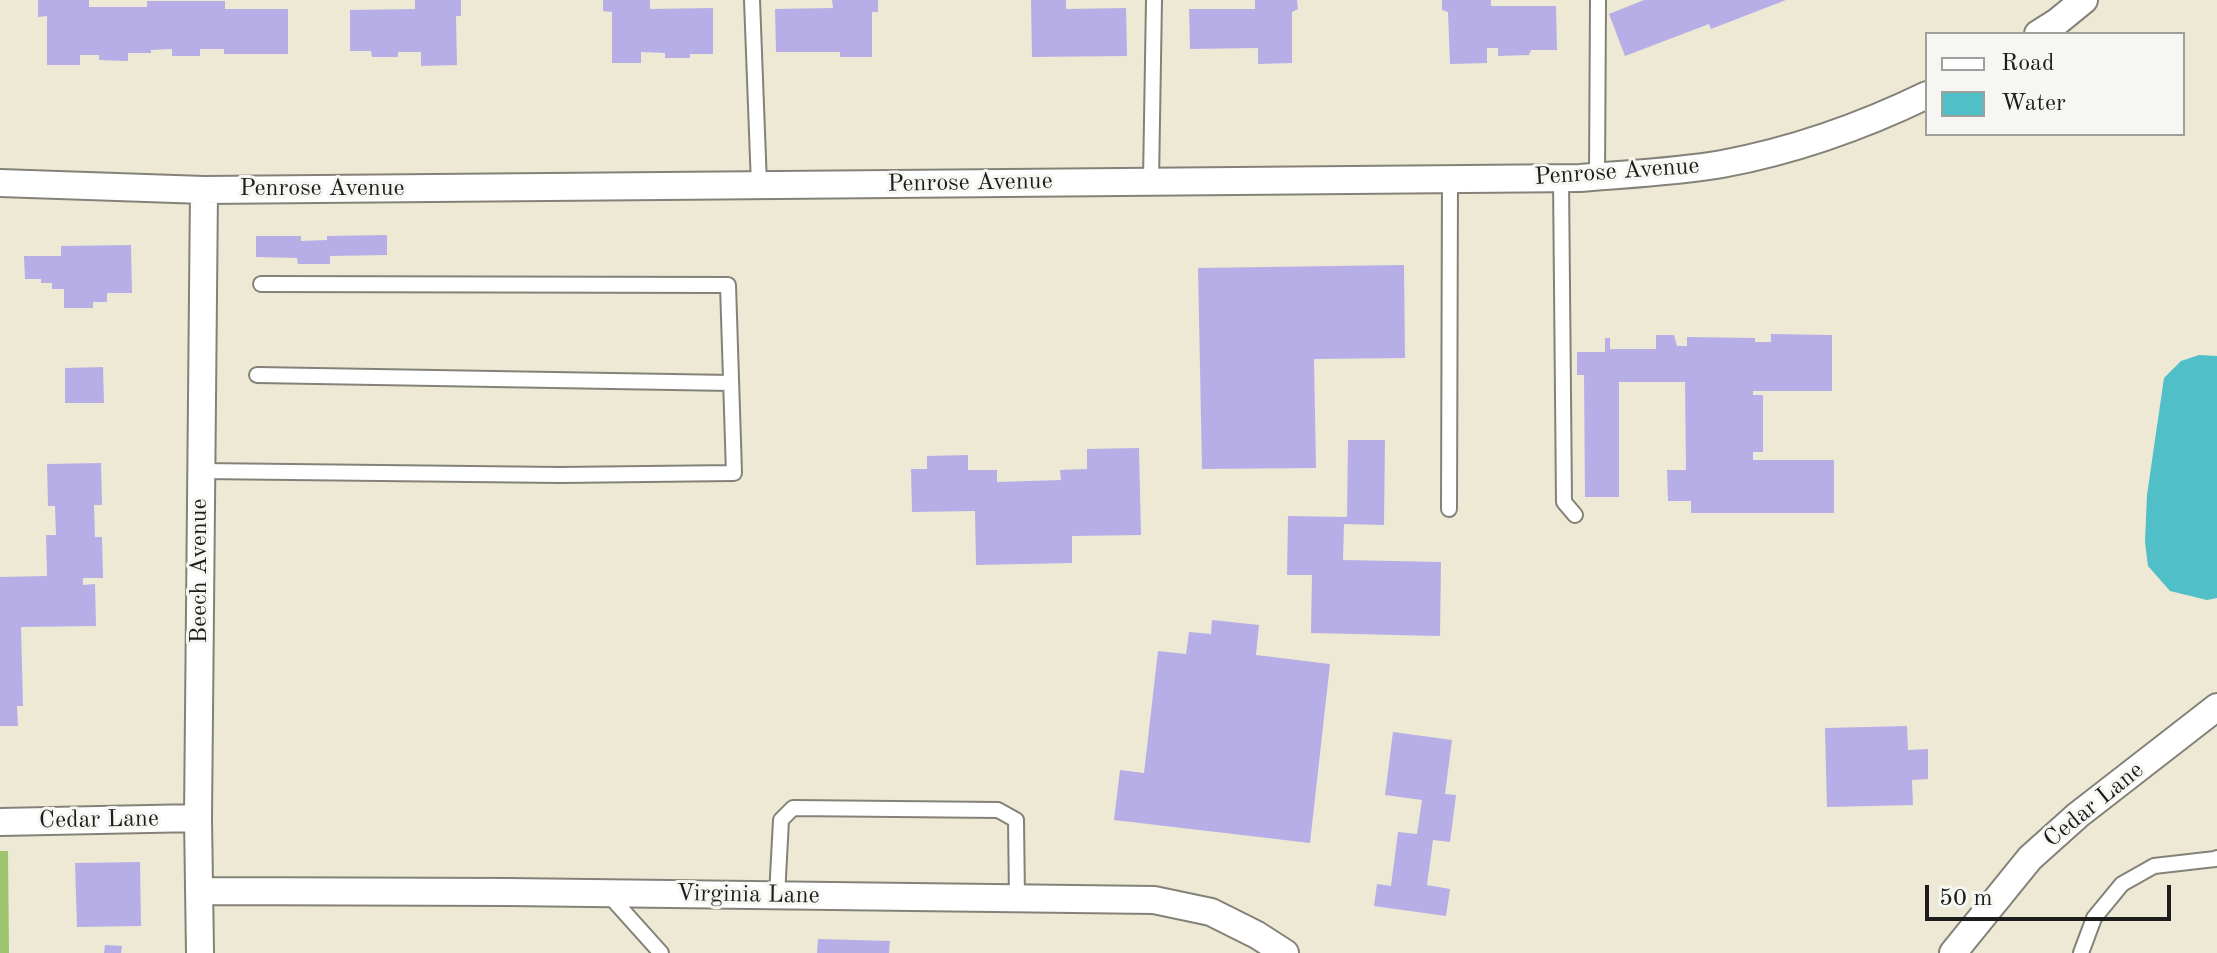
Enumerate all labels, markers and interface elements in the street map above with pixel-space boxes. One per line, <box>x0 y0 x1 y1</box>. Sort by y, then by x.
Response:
legend <box>1925 32 2185 136</box>
text: Road <box>2001 52 2054 76</box>
text: Water <box>2001 92 2066 116</box>
street label: Penrose Avenue <box>1534 152 1700 192</box>
street label: Penrose Avenue <box>887 167 1053 199</box>
street label: Penrose Avenue <box>239 175 405 203</box>
street label: Beech Avenue <box>186 498 214 644</box>
street label: Cedar Lane <box>2038 756 2150 854</box>
street label: Cedar Lane <box>39 805 159 835</box>
scale bar <box>1929 869 2175 919</box>
street label: Virginia Lane <box>676 879 820 911</box>
text: 50 m <box>1939 887 1993 911</box>

